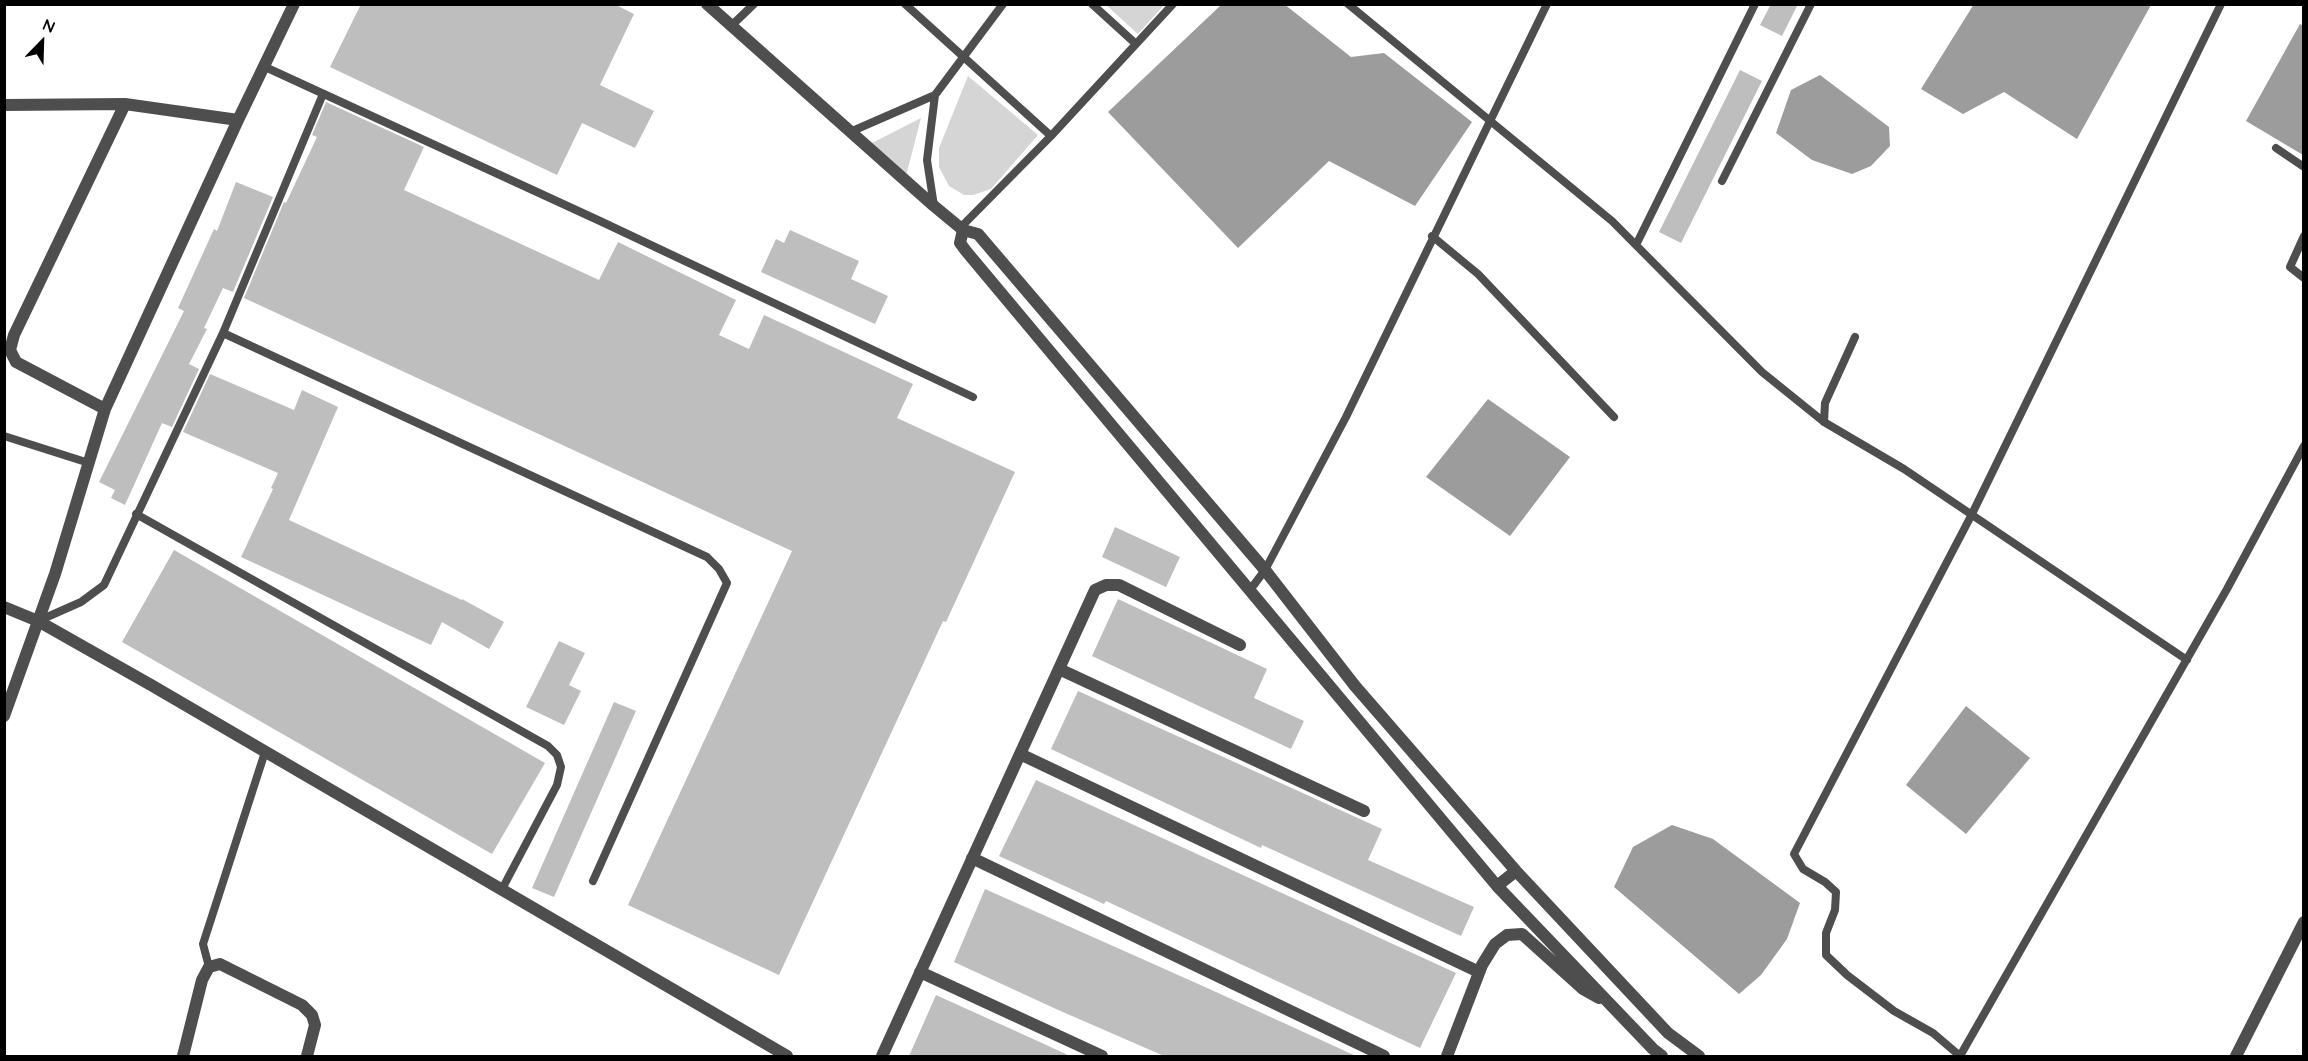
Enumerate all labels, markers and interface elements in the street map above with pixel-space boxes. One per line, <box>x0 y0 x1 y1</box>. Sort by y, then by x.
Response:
north arrow <box>12 12 72 72</box>
text: N <box>40 14 58 37</box>

